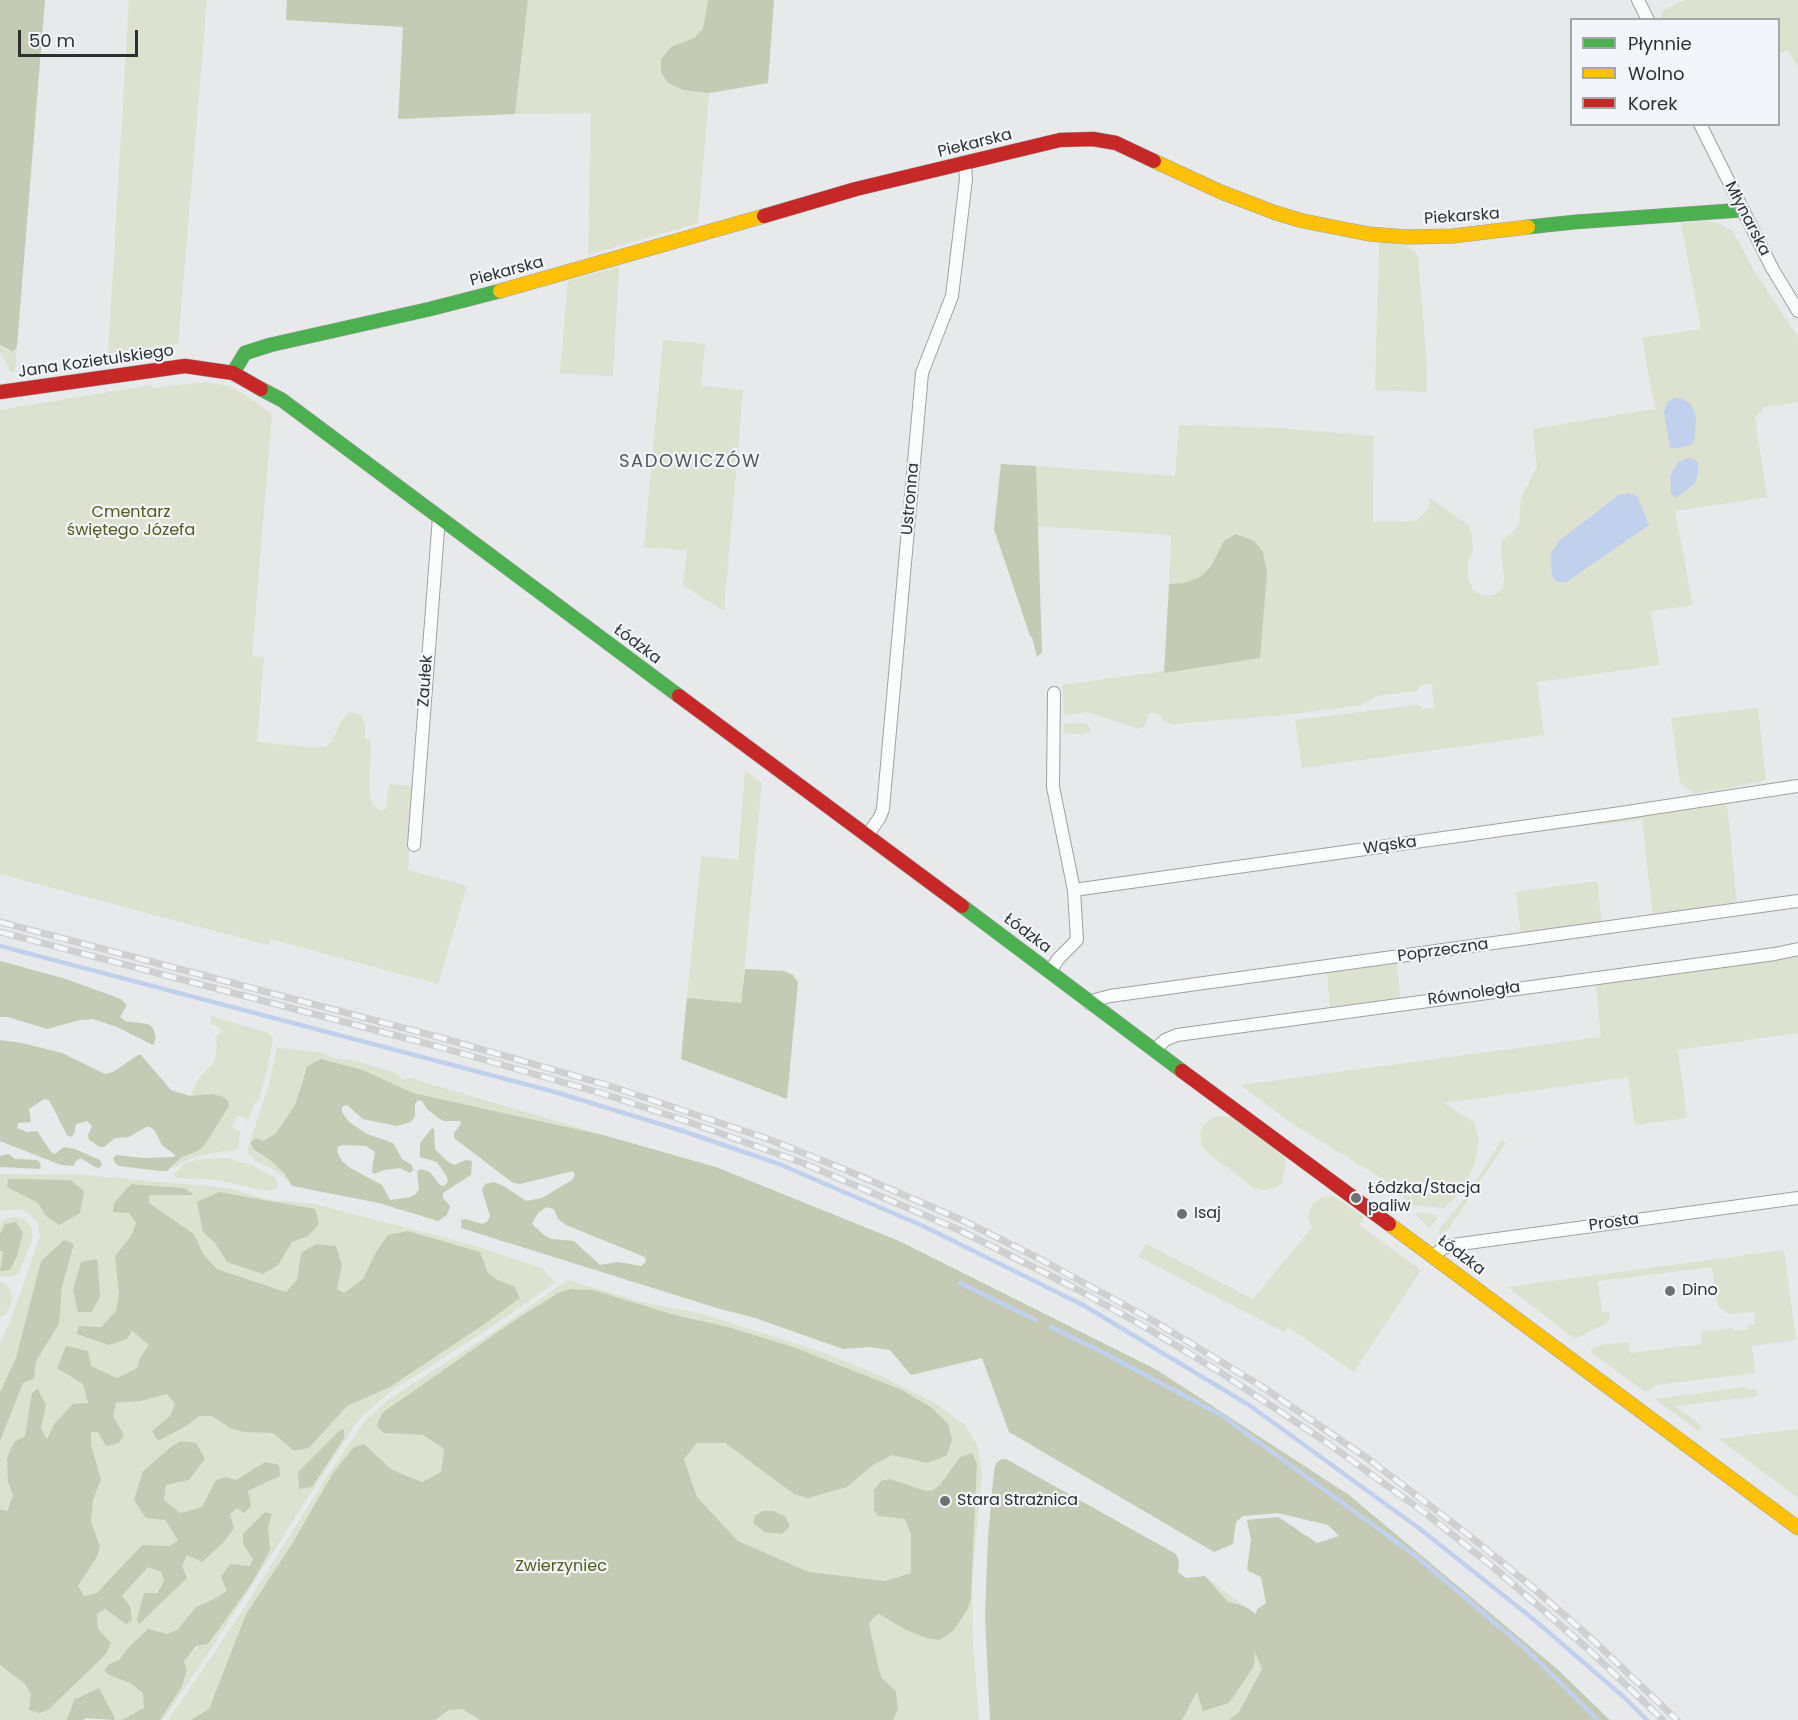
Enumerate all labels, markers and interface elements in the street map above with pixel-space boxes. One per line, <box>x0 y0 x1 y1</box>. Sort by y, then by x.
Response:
scale bar <box>21 18 141 56</box>
legend <box>1570 18 1780 126</box>
text: 50 m <box>29 28 75 53</box>
text: Płynnie <box>1628 31 1692 56</box>
text: Wolno <box>1628 61 1685 86</box>
text: Korek <box>1628 91 1677 116</box>
street label: Piekarska <box>936 126 1014 162</box>
street label: Młynarska <box>1720 178 1774 260</box>
street label: Piekarska <box>1424 205 1500 229</box>
street label: Piekarska <box>468 253 546 291</box>
street label: Jana Kozietulskiego <box>17 342 175 382</box>
district label: SADOWICZÓW <box>619 451 761 473</box>
street label: Ustronna <box>898 462 924 536</box>
park label: Cmentarz świętego Józefa <box>67 503 195 541</box>
street label: Łódzka <box>610 621 664 669</box>
street label: Zaułek <box>415 654 437 708</box>
street label: Wąska <box>1362 833 1418 859</box>
street label: Łódzka <box>1000 910 1054 958</box>
street label: Poprzeczna <box>1396 935 1490 967</box>
street label: Równoległa <box>1427 978 1521 1010</box>
place label: Łódzka/Stacja paliw <box>1368 1179 1481 1217</box>
marker: Łódzka/Stacja paliw <box>1349 1191 1363 1205</box>
place label: Isaj <box>1194 1204 1221 1224</box>
marker: Isaj <box>1175 1207 1189 1221</box>
street label: Prosta <box>1588 1210 1640 1236</box>
street label: Łódzka <box>1434 1232 1488 1280</box>
place label: Dino <box>1682 1281 1718 1301</box>
marker: Dino <box>1663 1284 1677 1298</box>
place label: Stara Strażnica <box>957 1491 1078 1511</box>
marker: Stara Strażnica <box>938 1494 952 1508</box>
park label: Zwierzyniec <box>515 1557 607 1577</box>

